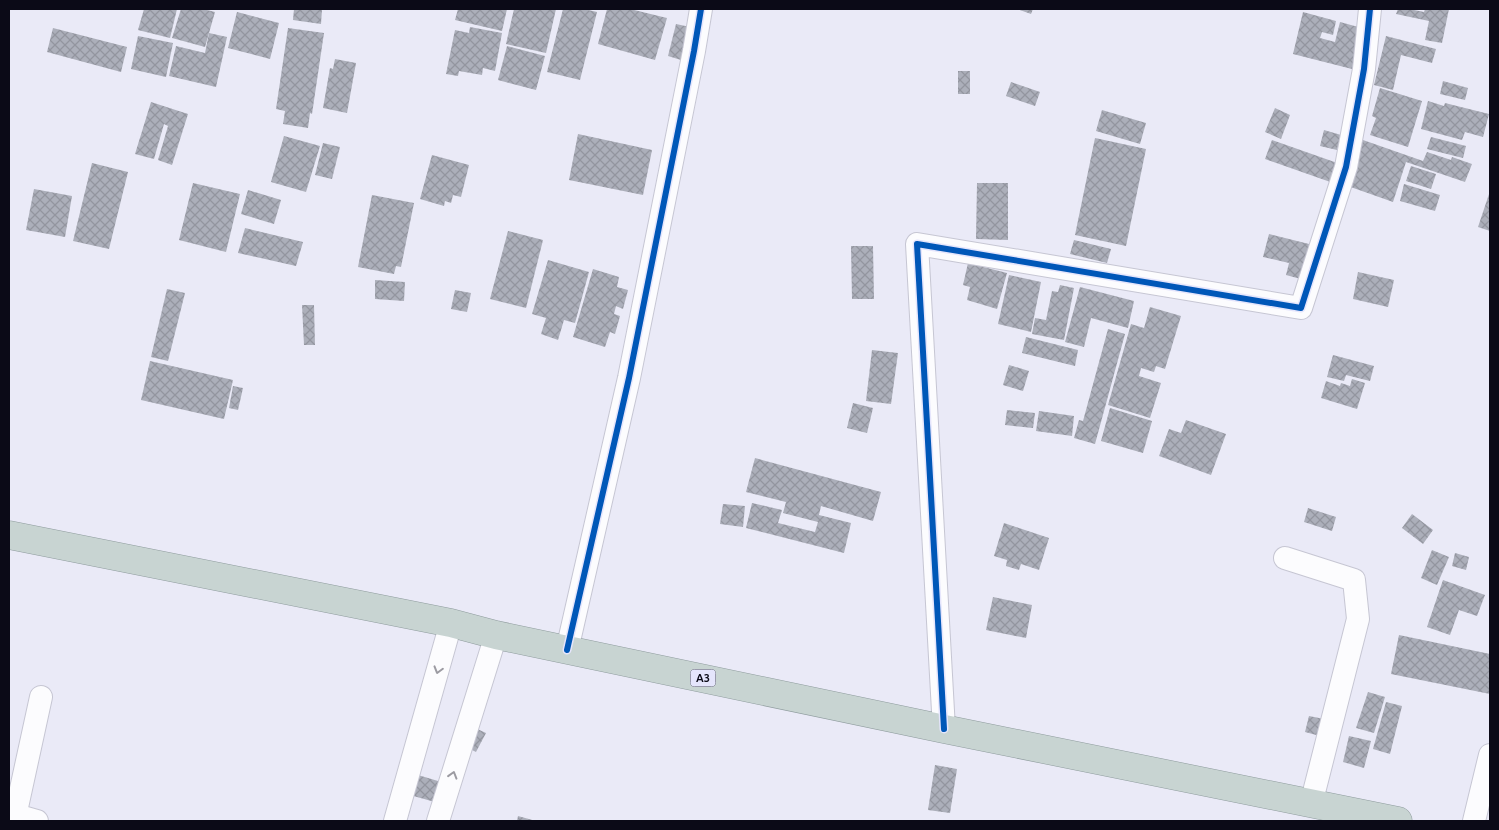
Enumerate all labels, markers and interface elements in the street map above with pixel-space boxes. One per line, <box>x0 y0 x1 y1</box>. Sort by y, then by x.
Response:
one-way arrow <box>433 666 443 674</box>
road number: A3 <box>690 670 716 686</box>
one-way arrow <box>447 771 457 779</box>

